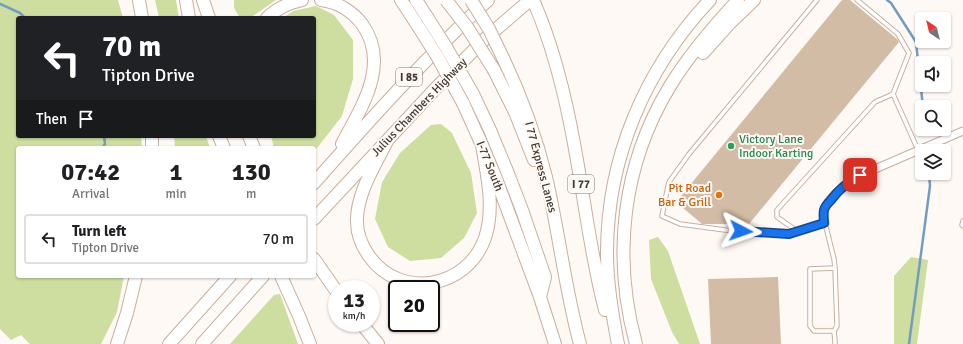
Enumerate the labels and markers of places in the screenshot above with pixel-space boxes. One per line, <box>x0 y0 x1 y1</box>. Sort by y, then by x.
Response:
place label: Victory Lane Indoor Karting <box>739 132 813 161</box>
marker: Victory Lane Indoor Karting <box>726 141 736 151</box>
pin <box>843 158 877 192</box>
place label: Pit Road Bar & Grill <box>658 181 711 210</box>
marker: Pit Road Bar & Grill <box>714 190 724 200</box>

